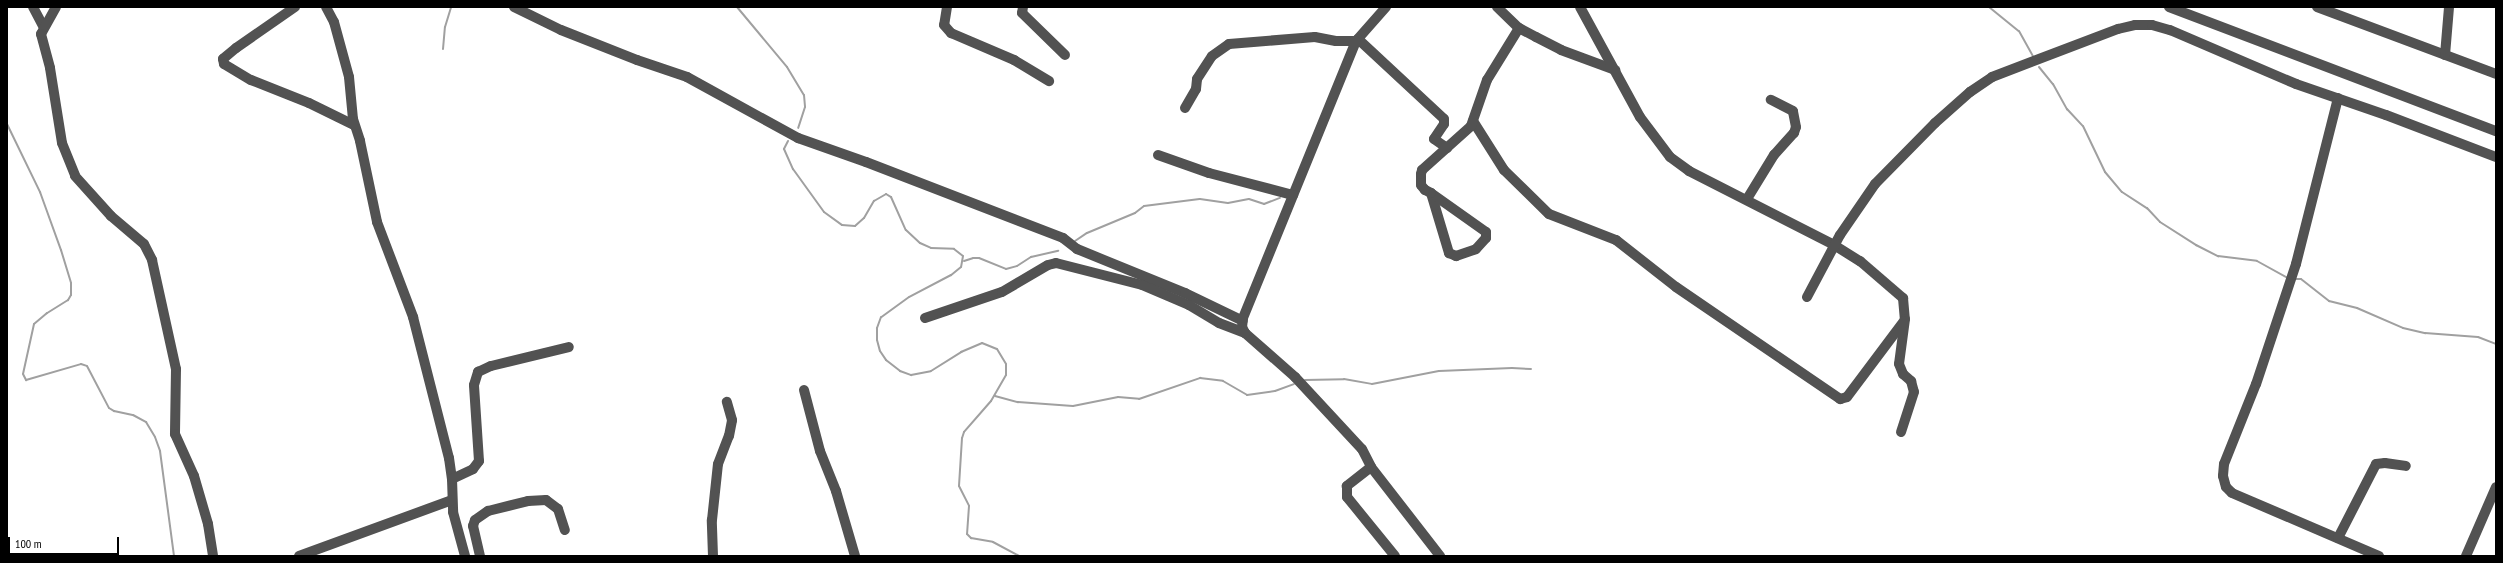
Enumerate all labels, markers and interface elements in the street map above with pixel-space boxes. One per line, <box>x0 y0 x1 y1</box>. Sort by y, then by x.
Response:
scale bar <box>10 529 121 555</box>
text: 100 m <box>15 536 42 551</box>

